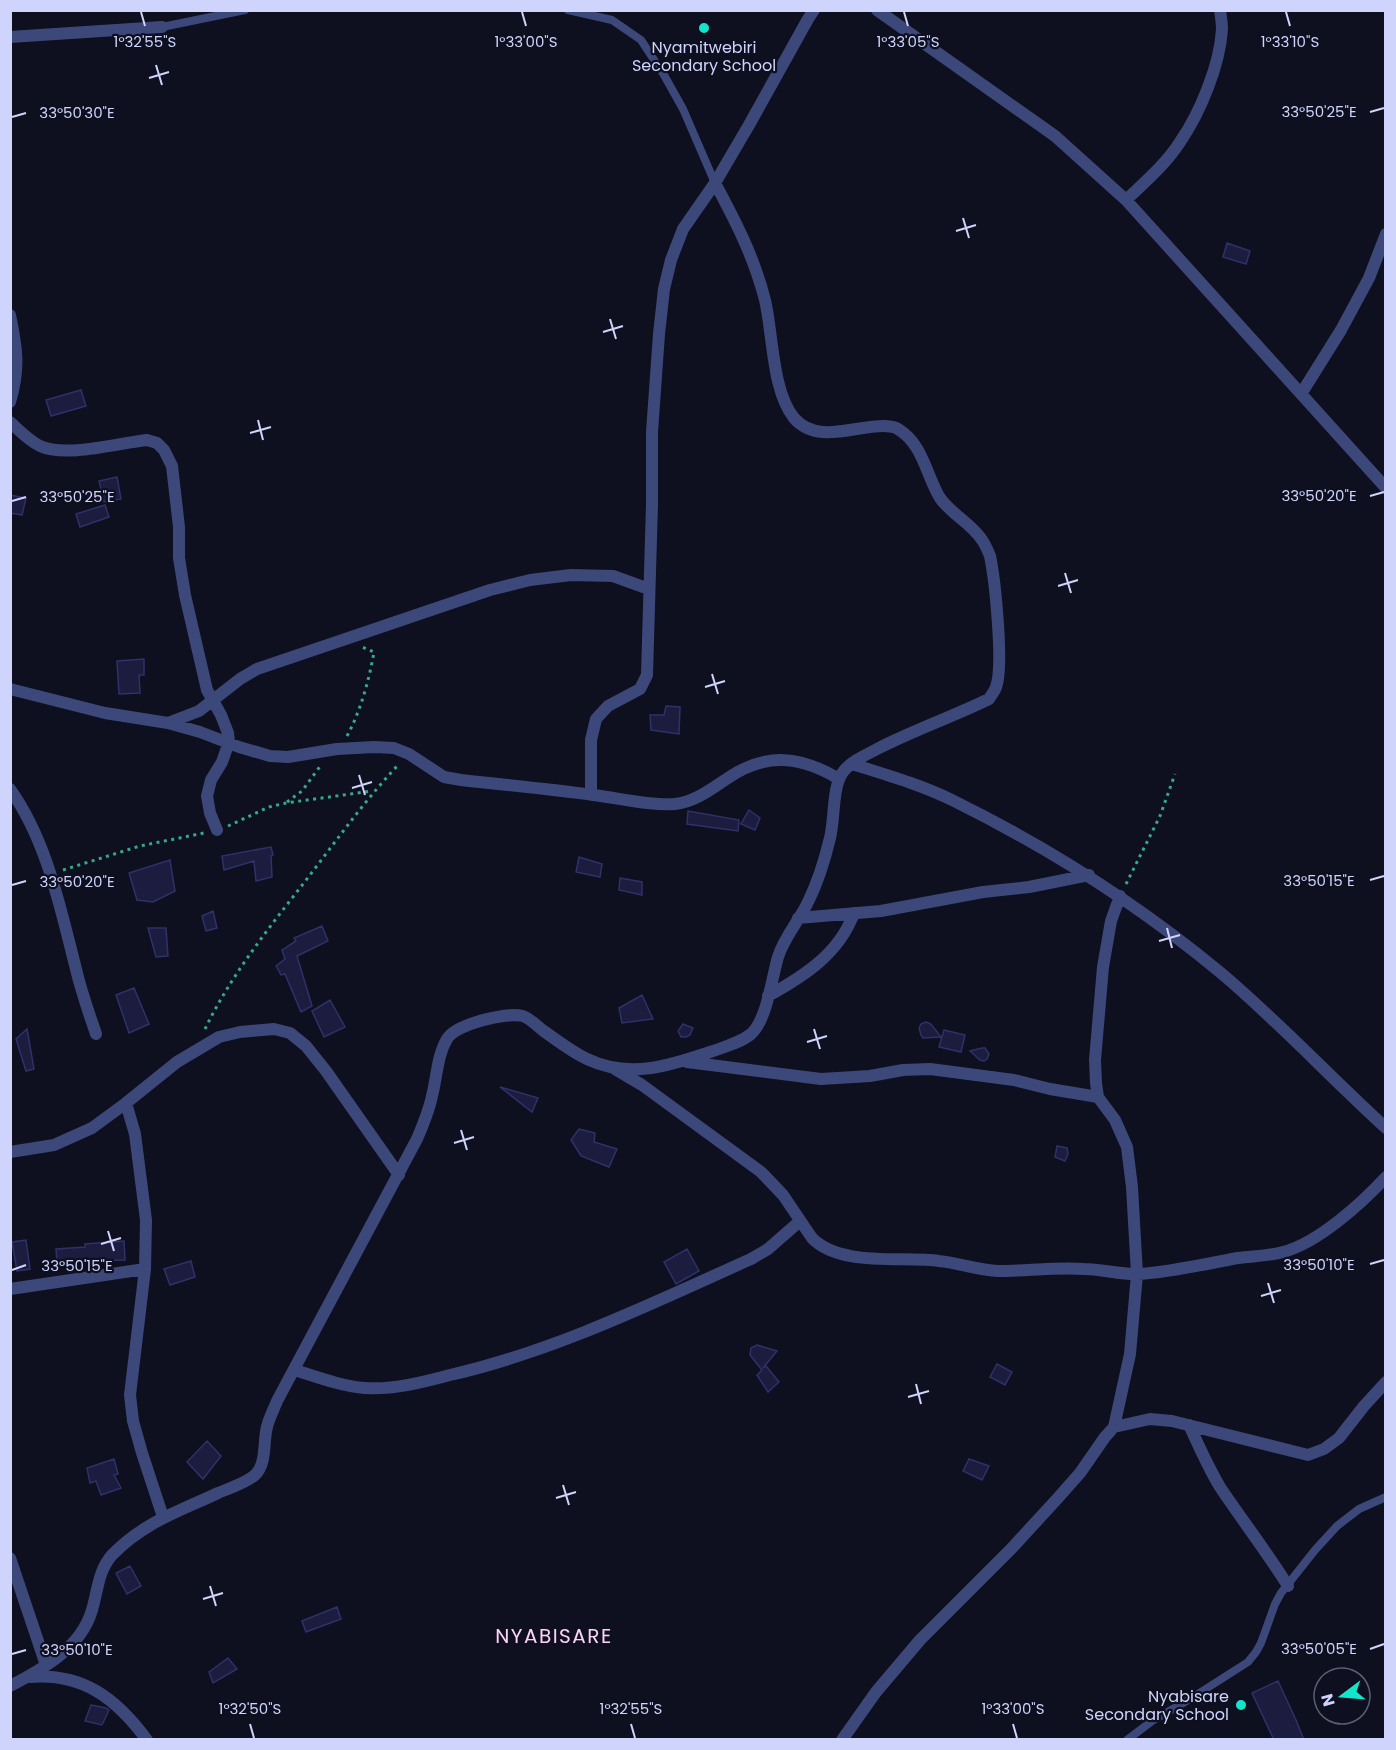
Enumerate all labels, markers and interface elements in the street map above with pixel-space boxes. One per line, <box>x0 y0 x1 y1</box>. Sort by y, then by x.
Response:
marker: Nyamitwebiri Secondary School <box>697 21 711 35</box>
text: 1°32'55"S <box>114 31 176 52</box>
text: 1°33'00"S <box>494 31 558 52</box>
text: 1°33'05"S <box>876 31 940 52</box>
text: 1°33'10"S <box>1261 31 1319 52</box>
place label: Nyamitwebiri Secondary School <box>632 36 776 77</box>
text: 33°50'25"E <box>1281 101 1357 122</box>
text: 33°50'30"E <box>39 102 115 123</box>
text: 33°50'20"E <box>1281 485 1357 506</box>
text: 33°50'25"E <box>39 486 115 507</box>
text: 33°50'15"E <box>1283 870 1355 891</box>
text: 33°50'20"E <box>39 871 115 892</box>
text: 33°50'10"E <box>1283 1254 1355 1275</box>
text: 33°50'15"E <box>41 1255 113 1276</box>
district label: NYABISARE <box>495 1622 613 1650</box>
text: 33°50'05"E <box>1281 1638 1357 1659</box>
text: 33°50'10"E <box>41 1639 113 1660</box>
north arrow <box>1312 1666 1372 1726</box>
place label: Nyabisare Secondary School <box>1085 1685 1229 1726</box>
text: N <box>1315 1691 1341 1709</box>
text: 1°32'50"S <box>219 1698 281 1719</box>
text: 1°32'55"S <box>600 1698 662 1719</box>
text: 1°33'00"S <box>981 1698 1045 1719</box>
marker: Nyabisare Secondary School <box>1234 1698 1248 1712</box>

